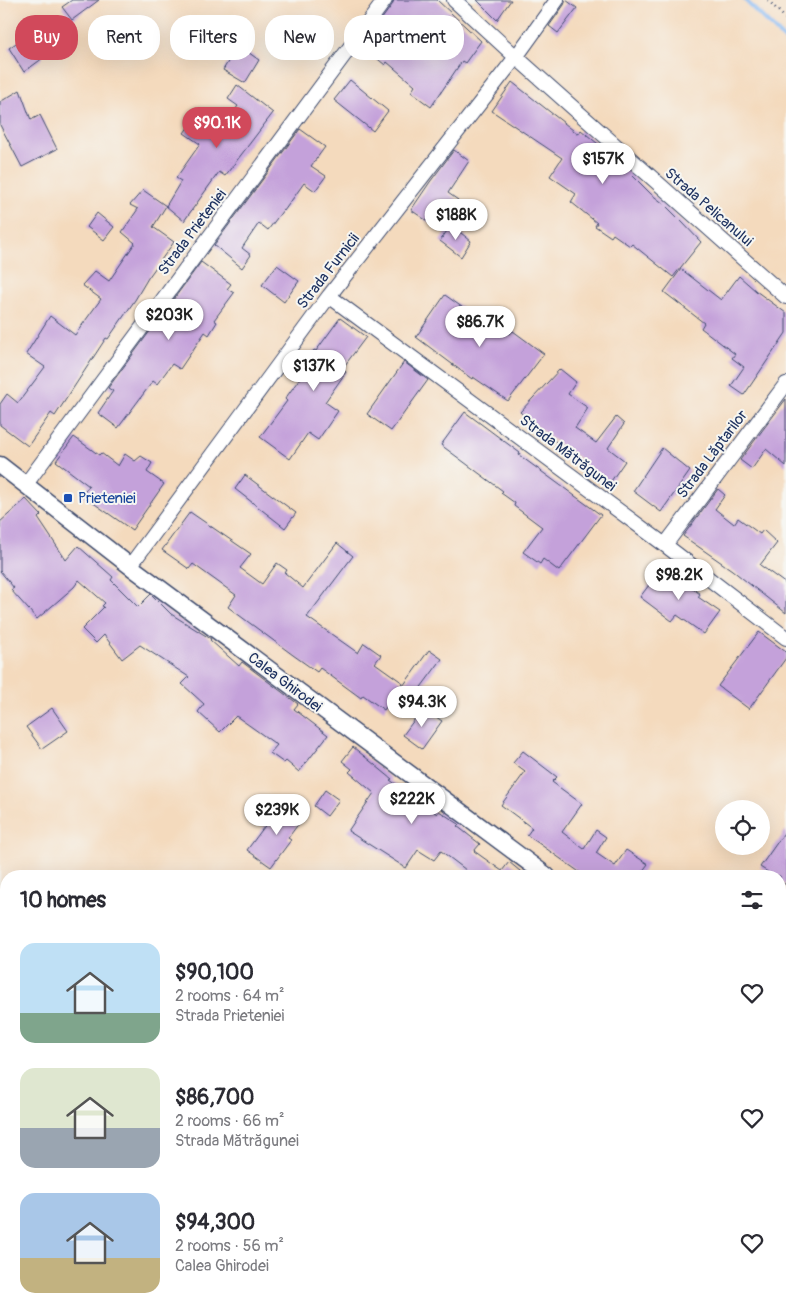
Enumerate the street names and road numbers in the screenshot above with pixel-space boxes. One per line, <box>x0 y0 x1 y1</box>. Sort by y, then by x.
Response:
street label: Strada Pelicanului <box>661 164 757 251</box>
street label: Strada Prieteniei <box>154 185 231 279</box>
street label: Strada Furnicii <box>293 229 364 313</box>
street label: Strada Lăptarilor <box>673 406 752 502</box>
street label: Strada Mătrăgunei <box>516 411 620 496</box>
street label: Calea Ghirodei <box>244 648 326 717</box>

